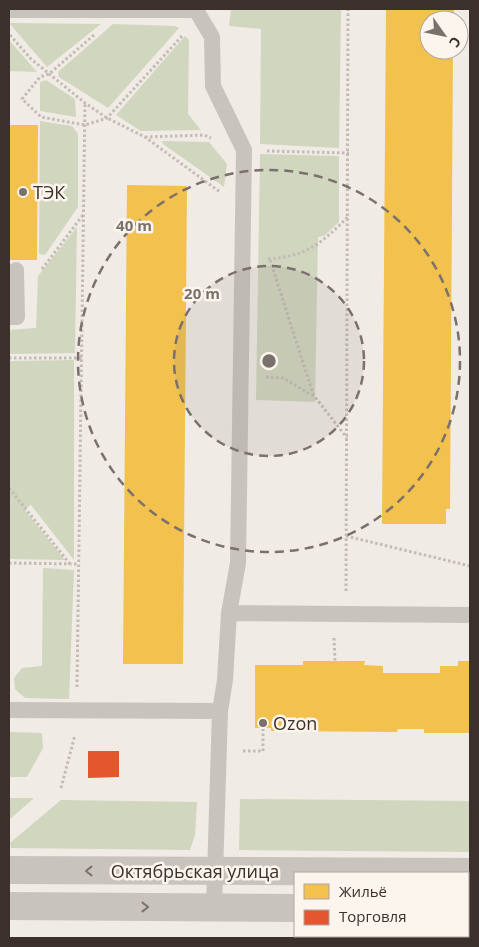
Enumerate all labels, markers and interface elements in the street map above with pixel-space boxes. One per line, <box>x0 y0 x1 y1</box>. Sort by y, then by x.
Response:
north arrow <box>419 10 469 60</box>
text: С <box>445 33 466 51</box>
place label: ТЭК <box>33 180 65 204</box>
marker: ТЭК <box>17 186 29 198</box>
text: 40 m <box>116 215 152 235</box>
text: 20 m <box>184 283 220 303</box>
centre of rings <box>260 352 278 370</box>
place label: Ozon <box>273 711 317 735</box>
marker: Ozon <box>257 717 269 729</box>
street label: Октябрьская улица <box>111 859 279 883</box>
one-way arrow <box>85 866 92 876</box>
legend <box>294 872 469 937</box>
text: Жильё <box>339 881 387 901</box>
one-way arrow <box>142 902 149 912</box>
text: Торговля <box>339 906 406 926</box>

